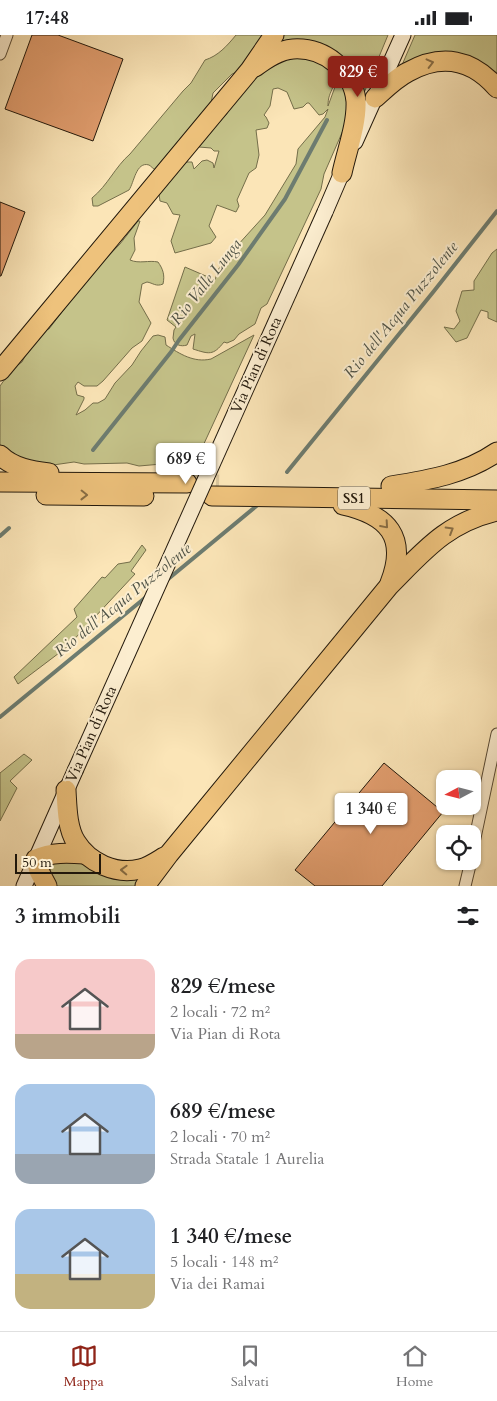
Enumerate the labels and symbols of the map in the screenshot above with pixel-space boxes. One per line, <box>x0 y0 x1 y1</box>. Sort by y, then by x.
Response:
pin: 829 € <box>323 55 393 98</box>
one-way arrow <box>425 58 434 69</box>
water label: Rio Valle Lunga <box>165 234 247 330</box>
water label: Rio dell'Acqua Puzzolente <box>339 236 464 383</box>
street label: Via Pian di Rota <box>226 313 286 416</box>
pin: 689 € <box>151 443 221 485</box>
road number: SS1 <box>338 487 370 509</box>
one-way arrow <box>80 490 88 501</box>
one-way arrow <box>380 520 389 529</box>
one-way arrow <box>445 526 454 536</box>
water label: Rio dell'Acqua Puzzolente <box>50 537 197 662</box>
street label: Via Pian di Rota <box>61 682 121 785</box>
north arrow <box>436 770 481 815</box>
pin: 1 340 € <box>325 793 417 835</box>
scale bar <box>15 851 101 874</box>
one-way arrow <box>120 865 128 875</box>

